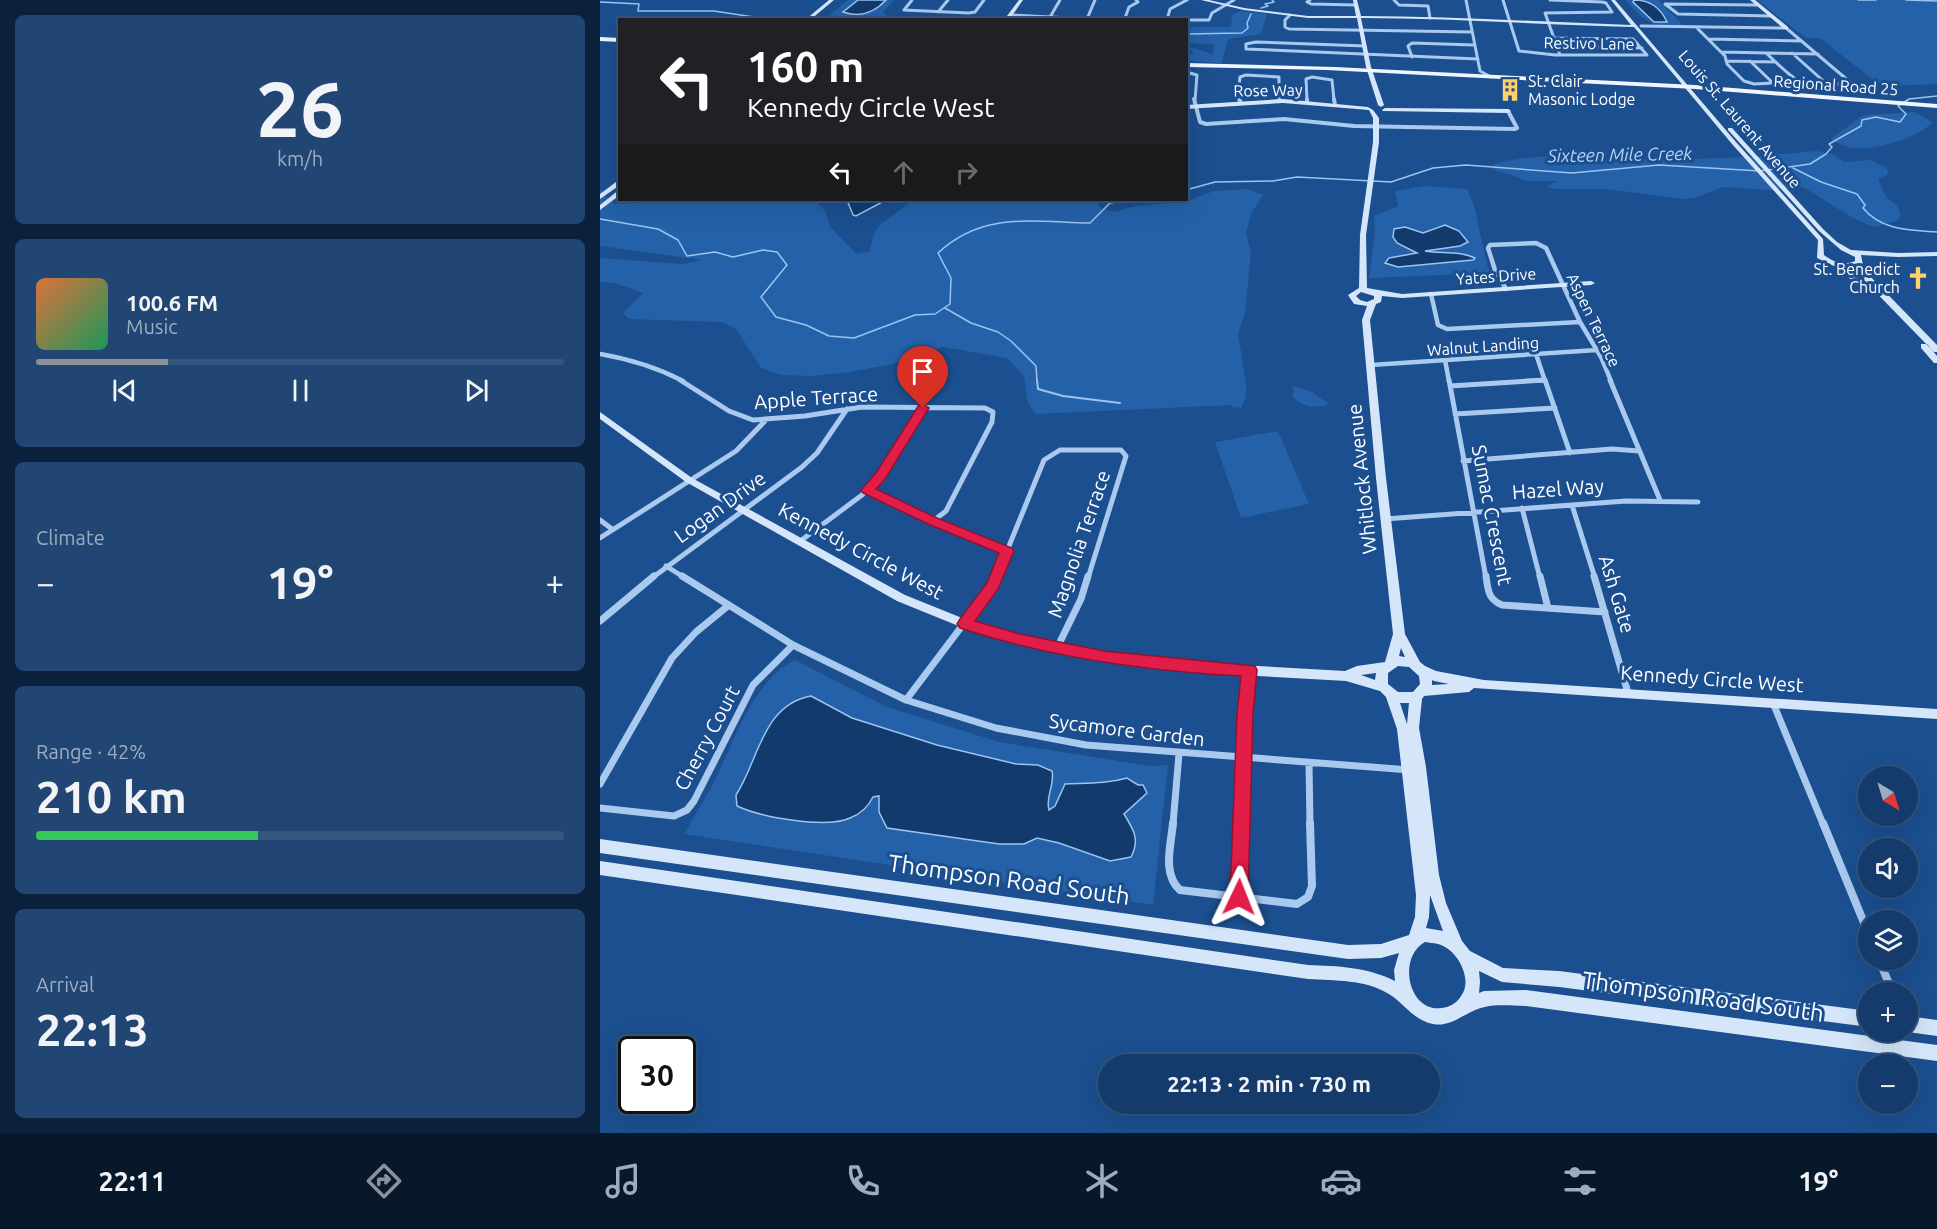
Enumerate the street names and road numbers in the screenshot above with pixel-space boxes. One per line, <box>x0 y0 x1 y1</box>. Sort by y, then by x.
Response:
street label: Restivo Lane <box>1543 33 1635 53</box>
street label: Louis St. Laurent Avenue <box>1675 46 1805 192</box>
street label: Regional Road 25 <box>1773 72 1899 98</box>
street label: Rose Way <box>1233 80 1303 100</box>
street label: Yates Drive <box>1455 264 1537 288</box>
street label: Aspen Terrace <box>1564 270 1624 370</box>
street label: Walnut Landing <box>1426 333 1540 359</box>
street label: Apple Terrace <box>753 382 879 413</box>
street label: Whitlock Avenue <box>1342 403 1381 555</box>
street label: Sumac Crescent <box>1468 443 1517 587</box>
street label: Logan Drive <box>670 466 770 547</box>
street label: Magnolia Terrace <box>1043 467 1114 620</box>
street label: Hazel Way <box>1511 474 1605 503</box>
street label: Kennedy Circle West <box>775 497 948 604</box>
street label: Ash Gate <box>1595 552 1640 636</box>
street label: Kennedy Circle West <box>1620 661 1804 696</box>
street label: Cherry Court <box>669 681 744 794</box>
street label: Sycamore Garden <box>1048 709 1206 750</box>
street label: Thompson Road South <box>886 849 1132 910</box>
street label: Thompson Road South <box>1580 966 1826 1027</box>

